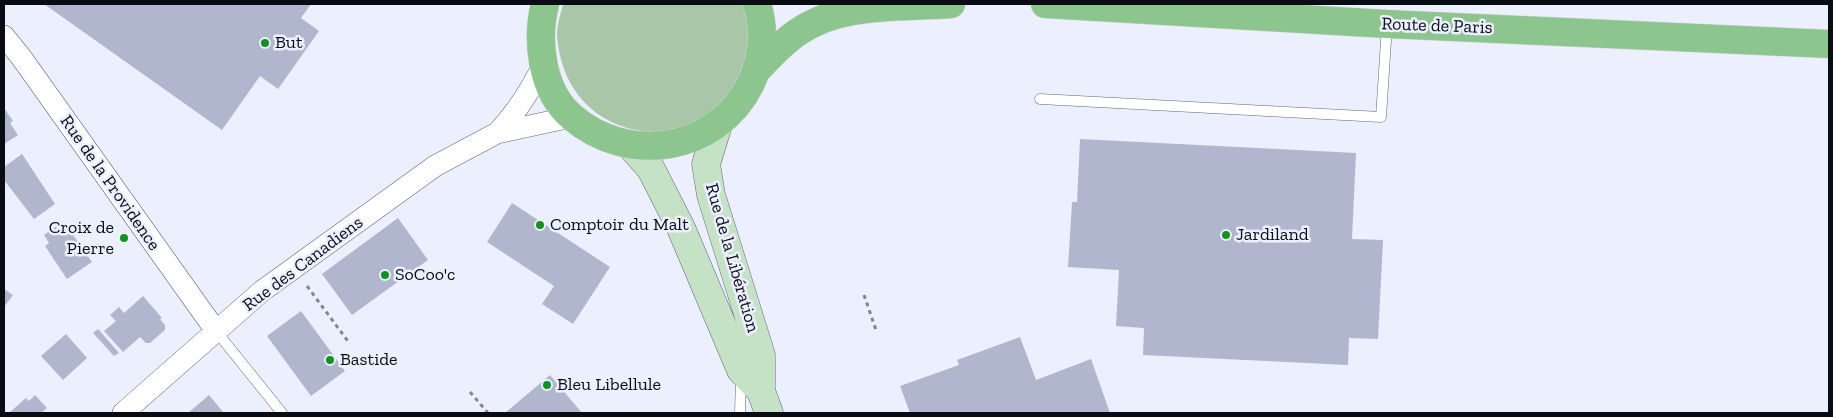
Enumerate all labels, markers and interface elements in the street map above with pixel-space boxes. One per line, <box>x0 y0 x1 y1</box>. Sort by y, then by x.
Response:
street label: Route de Paris <box>1381 13 1493 39</box>
place label: But <box>275 32 303 54</box>
marker: But <box>259 37 271 49</box>
street label: Rue de la Providence <box>55 111 165 255</box>
street label: Rue de la Libération <box>700 181 764 335</box>
street label: Rue des Canadiens <box>239 212 367 316</box>
place label: Comptoir du Malt <box>550 214 689 236</box>
place label: Croix de Pierre <box>49 217 114 260</box>
marker: Comptoir du Malt <box>534 219 546 231</box>
place label: Jardiland <box>1236 224 1309 246</box>
marker: Jardiland <box>1220 229 1232 241</box>
marker: Croix de Pierre <box>118 232 130 244</box>
place label: SoCoo'c <box>395 264 455 286</box>
marker: SoCoo'c <box>379 269 391 281</box>
place label: Bastide <box>340 349 398 371</box>
marker: Bastide <box>324 354 336 366</box>
place label: Bleu Libellule <box>557 374 661 396</box>
marker: Bleu Libellule <box>541 379 553 391</box>

